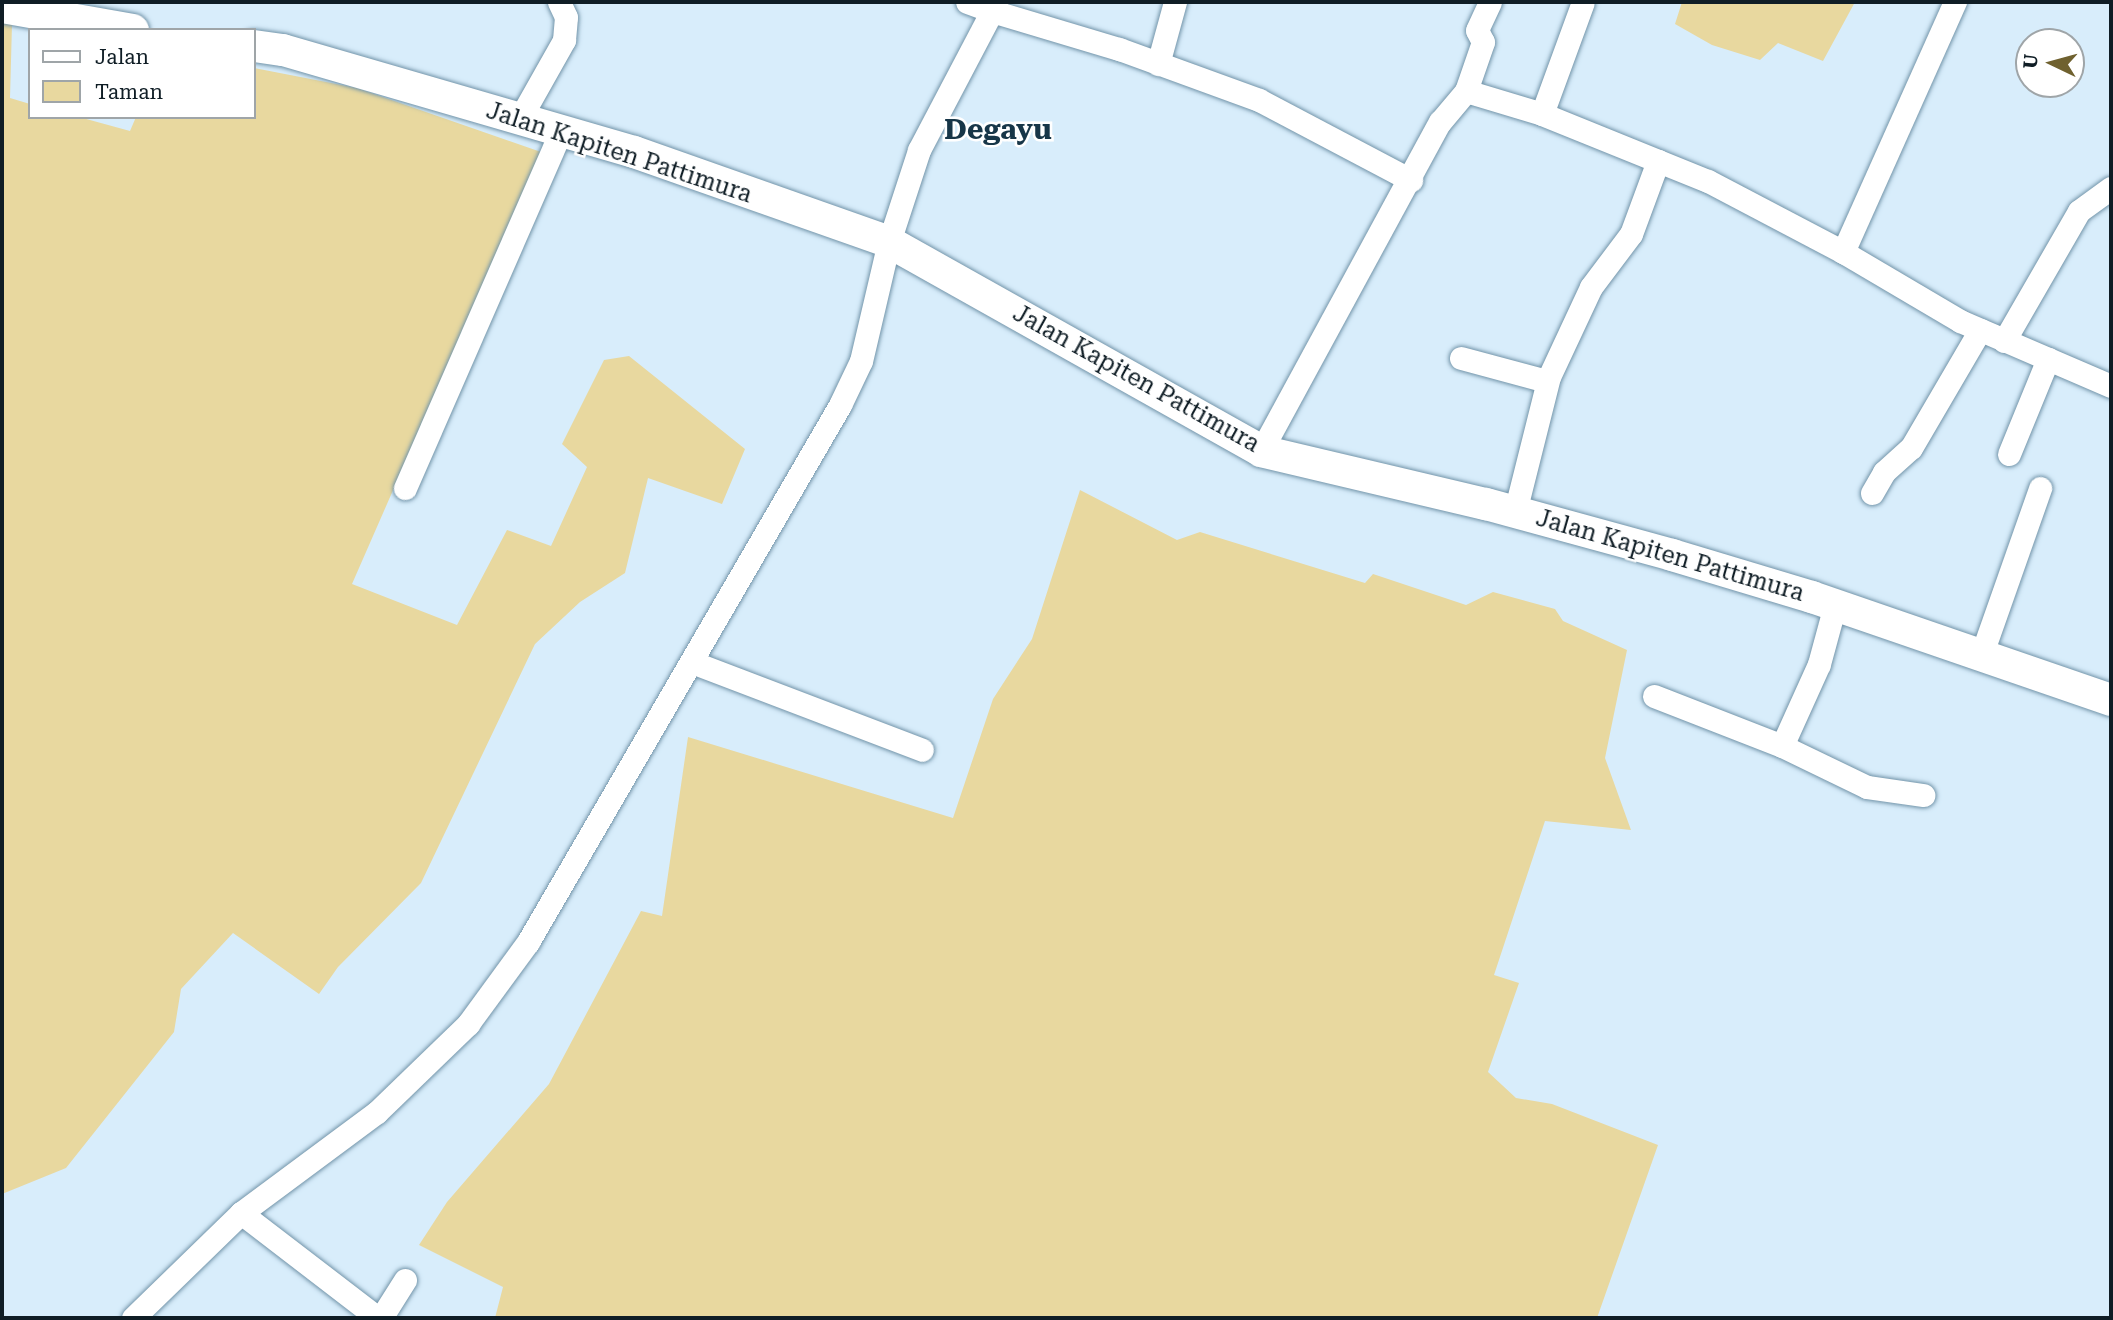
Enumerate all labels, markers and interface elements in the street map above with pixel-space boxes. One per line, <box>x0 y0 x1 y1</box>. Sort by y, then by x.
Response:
legend <box>28 28 256 119</box>
north arrow <box>2015 28 2085 98</box>
text: Jalan <box>95 45 149 69</box>
text: U <box>2018 53 2043 70</box>
text: Taman <box>95 80 163 104</box>
street label: Jalan Kapiten Pattimura <box>483 96 755 210</box>
district label: Degayu <box>944 113 1052 147</box>
street label: Jalan Kapiten Pattimura <box>1008 299 1264 459</box>
street label: Jalan Kapiten Pattimura <box>1533 504 1807 608</box>

